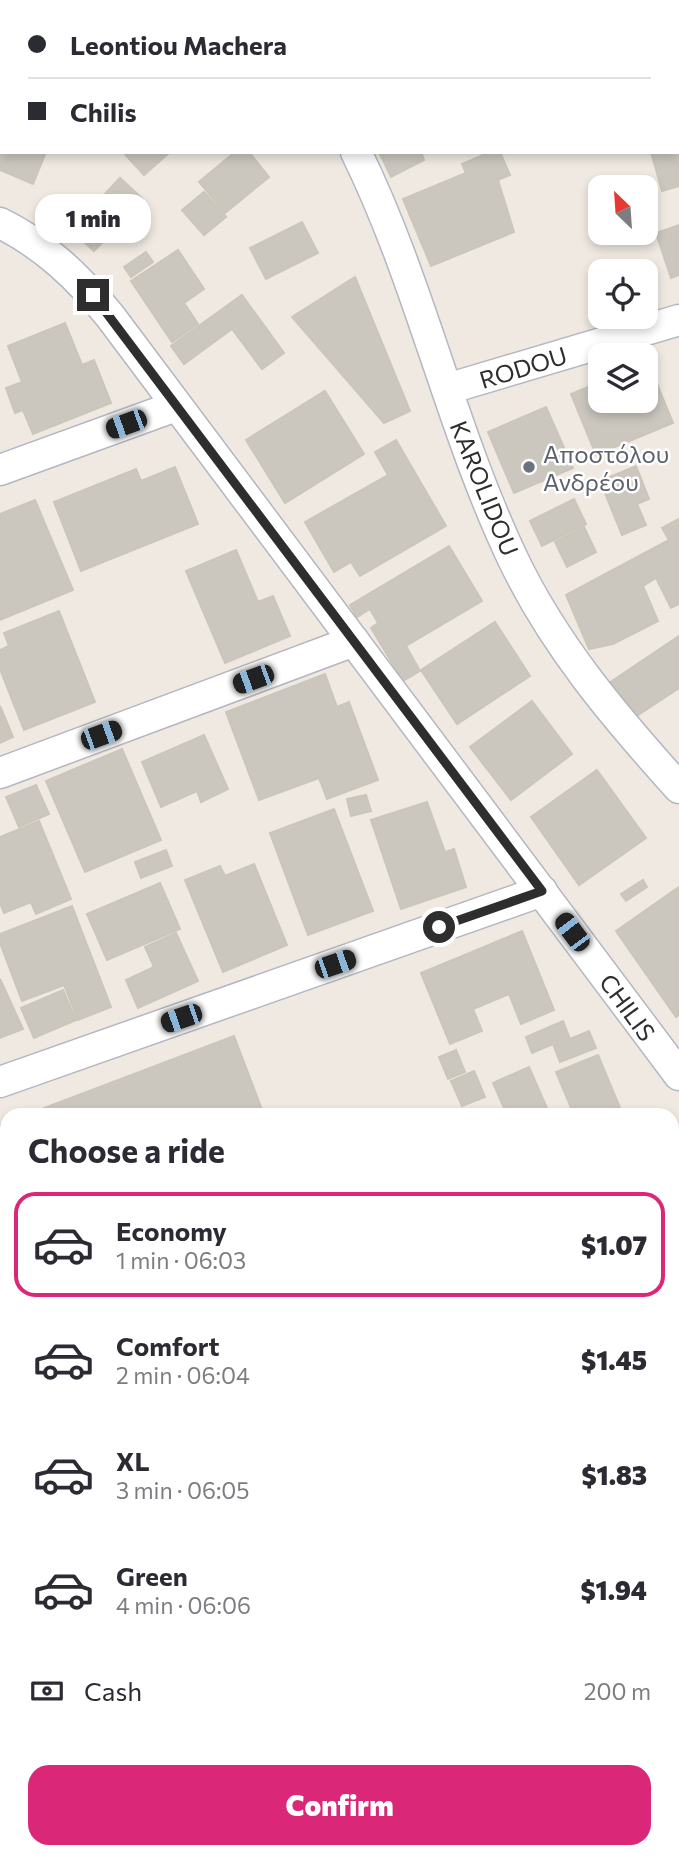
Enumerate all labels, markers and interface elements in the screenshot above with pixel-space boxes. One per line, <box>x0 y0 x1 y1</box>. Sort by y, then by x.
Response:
text: Leontiou Machera <box>70 29 287 60</box>
text: Chilis <box>70 96 137 127</box>
north arrow <box>588 175 658 245</box>
map controls <box>588 175 658 413</box>
callout: 1 min <box>35 194 151 243</box>
text: 1 min <box>65 204 121 232</box>
button: locate <box>588 259 658 329</box>
route end <box>77 279 109 311</box>
street label: RODOU <box>476 340 570 394</box>
button: layers <box>588 343 658 413</box>
car <box>103 407 150 441</box>
street label: KAROLIDOU <box>445 416 525 560</box>
place label: Αποστόλου Ανδρέου <box>543 439 669 496</box>
marker: Αποστόλου Ανδρέου <box>521 459 537 475</box>
car <box>230 662 277 696</box>
car <box>78 718 125 752</box>
car <box>551 909 594 955</box>
route start <box>423 911 455 943</box>
car <box>312 947 359 981</box>
street label: CHILIS <box>594 968 662 1046</box>
car <box>158 1001 205 1035</box>
text: Choose a ride <box>28 1130 225 1170</box>
icon: car <box>32 1213 95 1276</box>
text: Economy <box>116 1215 227 1246</box>
text: $1.07 <box>581 1229 647 1260</box>
text: 1 min · 06:03 <box>116 1246 246 1274</box>
icon: car <box>32 1328 95 1391</box>
text: Comfort <box>116 1330 219 1361</box>
text: $1.45 <box>581 1344 647 1375</box>
text: 2 min · 06:04 <box>116 1361 250 1389</box>
icon: car <box>32 1443 95 1506</box>
text: XL <box>116 1445 150 1476</box>
text: $1.83 <box>581 1459 647 1490</box>
text: 3 min · 06:05 <box>116 1476 250 1504</box>
icon: car <box>32 1558 95 1621</box>
text: Green <box>116 1560 188 1591</box>
text: $1.94 <box>580 1574 647 1605</box>
text: 4 min · 06:06 <box>116 1591 251 1619</box>
icon: cash <box>28 1672 66 1710</box>
text: Cash <box>84 1675 142 1706</box>
text: 200 m <box>584 1677 651 1705</box>
button: Confirm <box>28 1765 651 1845</box>

